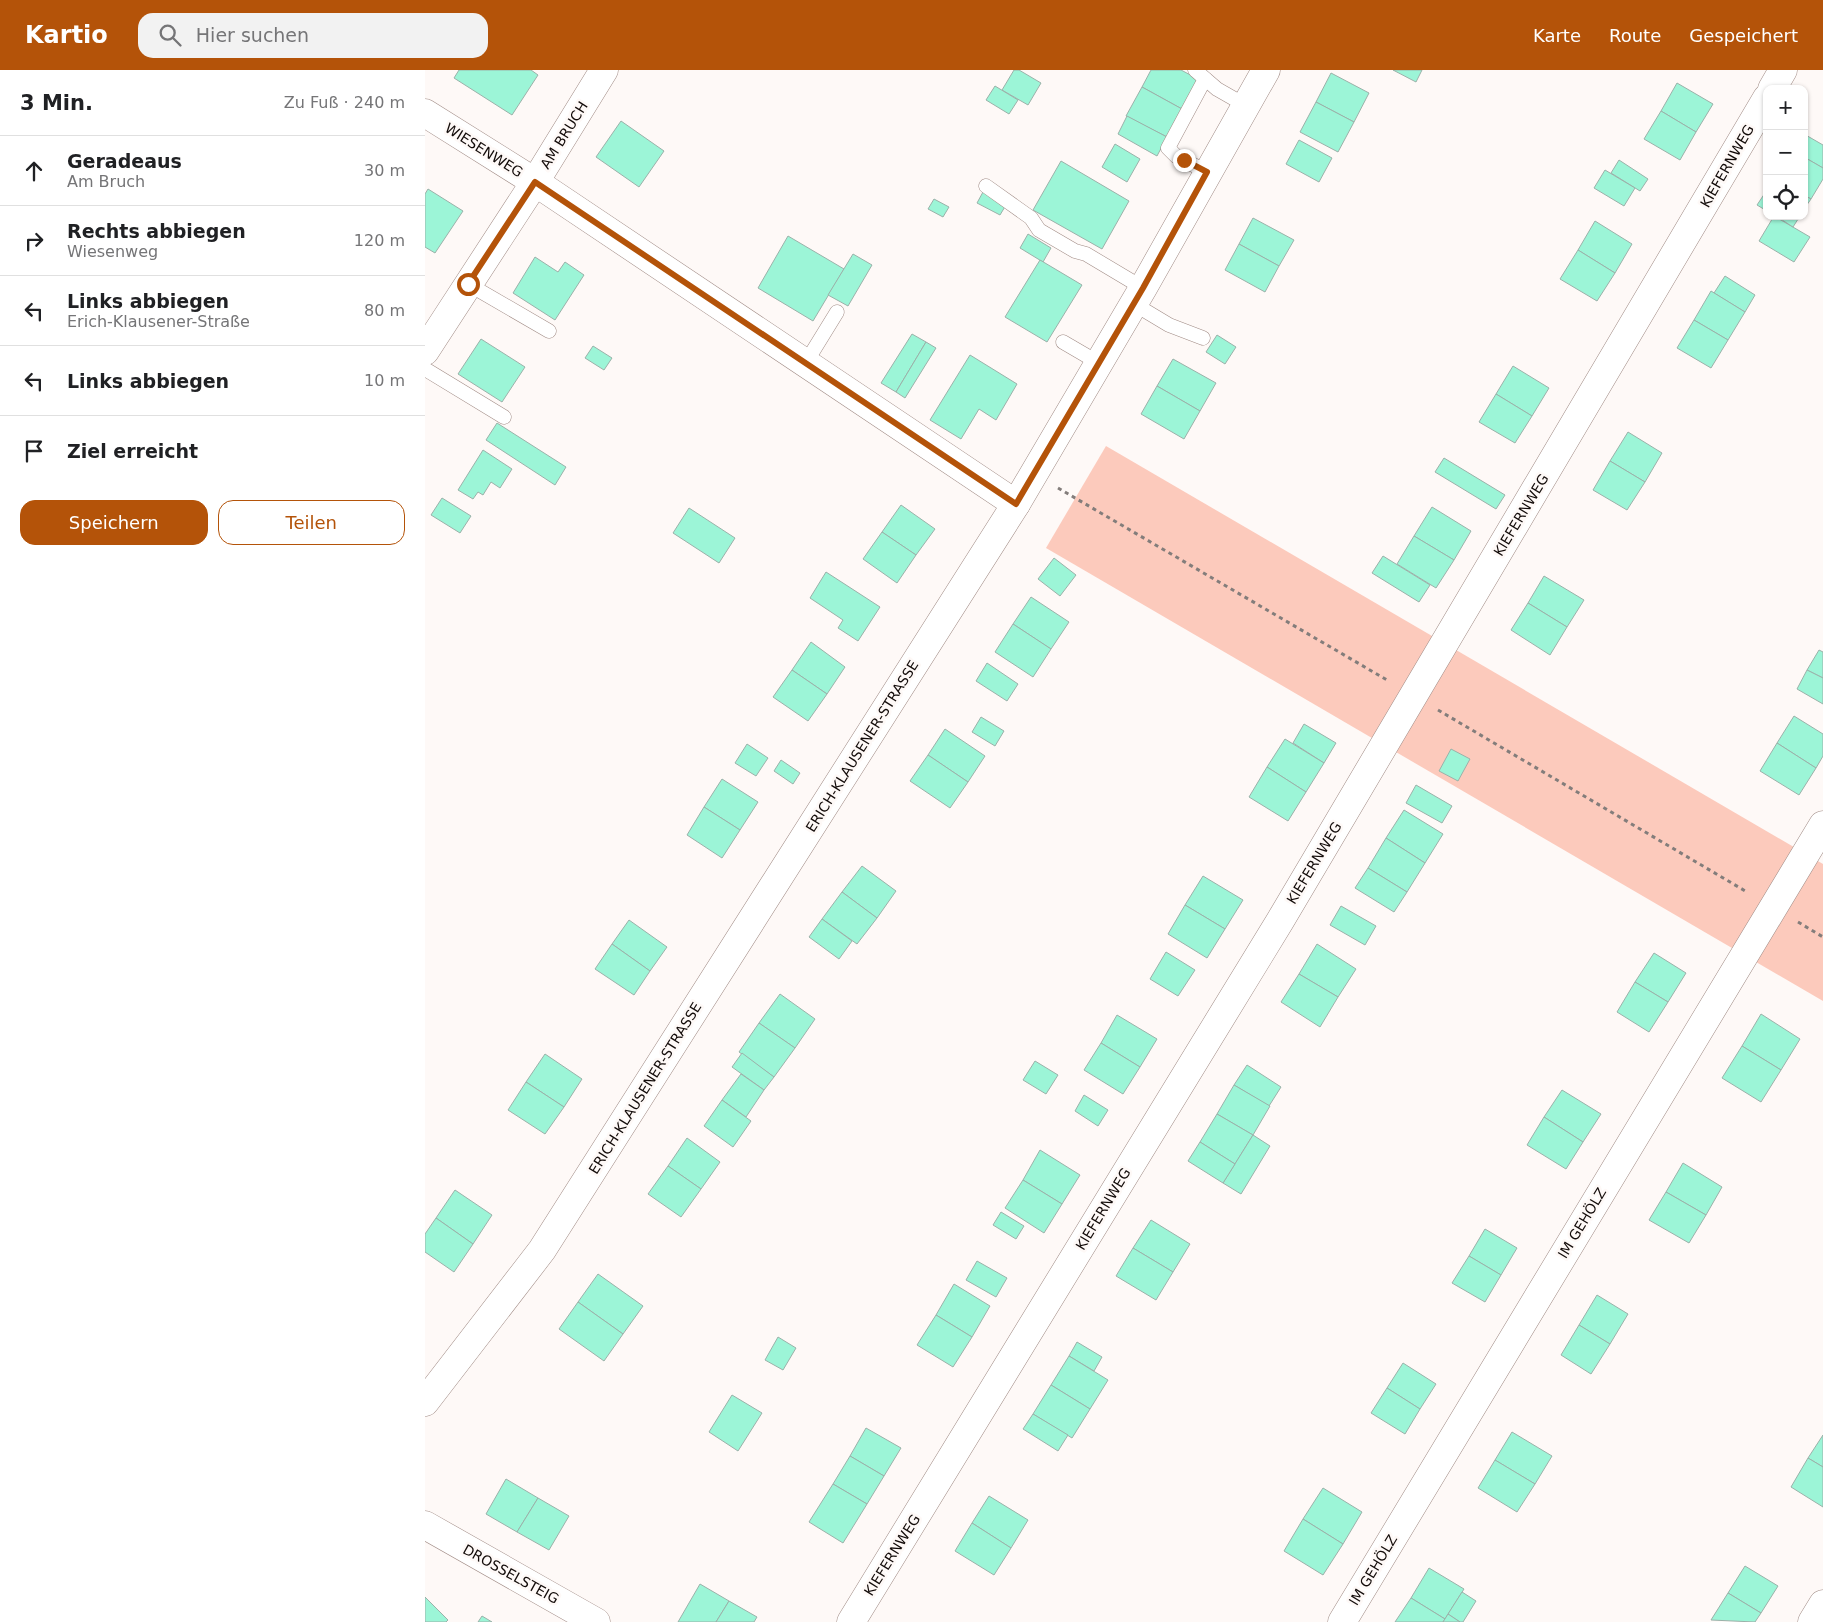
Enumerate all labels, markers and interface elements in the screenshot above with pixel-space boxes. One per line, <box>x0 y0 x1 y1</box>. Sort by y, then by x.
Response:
search box <box>138 13 488 58</box>
text: Kartio <box>25 21 108 49</box>
icon: search <box>156 21 184 49</box>
text: Hier suchen <box>196 24 309 46</box>
text: Karte <box>1533 25 1581 46</box>
text: Route <box>1609 25 1661 46</box>
text: Gespeichert <box>1689 25 1798 46</box>
map controls <box>1763 85 1808 220</box>
button: + <box>1763 85 1808 130</box>
text: 3 Min. <box>20 91 93 115</box>
text: Zu Fuß · 240 m <box>284 93 405 112</box>
street label: AM BRUCH <box>537 99 591 171</box>
street label: WIESENWEG <box>442 120 526 180</box>
street label: KIEFERNWEG <box>1697 122 1757 210</box>
button: − <box>1763 130 1808 175</box>
route end <box>1173 149 1196 172</box>
text: Geradeaus <box>67 150 182 172</box>
icon: ahead <box>20 157 48 185</box>
text: 30 m <box>364 161 405 180</box>
text: Am Bruch <box>67 172 145 191</box>
button: locate <box>1763 175 1808 220</box>
text: Rechts abbiegen <box>67 220 246 242</box>
icon: right <box>20 227 48 255</box>
text: 120 m <box>354 231 405 250</box>
text: Wiesenweg <box>67 242 158 261</box>
route start <box>457 273 480 296</box>
text: Links abbiegen <box>67 290 229 312</box>
icon: left <box>20 297 48 325</box>
text: 80 m <box>364 301 405 320</box>
text: Erich-Klausener-Straße <box>67 312 250 331</box>
icon: left <box>20 367 48 395</box>
text: Links abbiegen <box>67 370 229 392</box>
text: 10 m <box>364 371 405 390</box>
icon: arrive <box>20 437 48 465</box>
text: Ziel erreicht <box>67 440 198 462</box>
street label: KIEFERNWEG <box>1490 471 1552 559</box>
button: Speichern <box>20 500 208 545</box>
button: Teilen <box>218 500 405 545</box>
street label: ERICH-KLAUSENER-STRASSE <box>802 657 922 835</box>
street label: KIEFERNWEG <box>1283 819 1345 907</box>
street label: ERICH-KLAUSENER-STRASSE <box>585 999 705 1177</box>
street label: KIEFERNWEG <box>1072 1165 1134 1253</box>
street label: IM GEHÖLZ <box>1554 1184 1609 1261</box>
street label: KIEFERNWEG <box>861 1511 923 1599</box>
street label: IM GEHÖLZ <box>1345 1531 1400 1608</box>
street label: DROSSELSTEIG <box>460 1541 562 1607</box>

